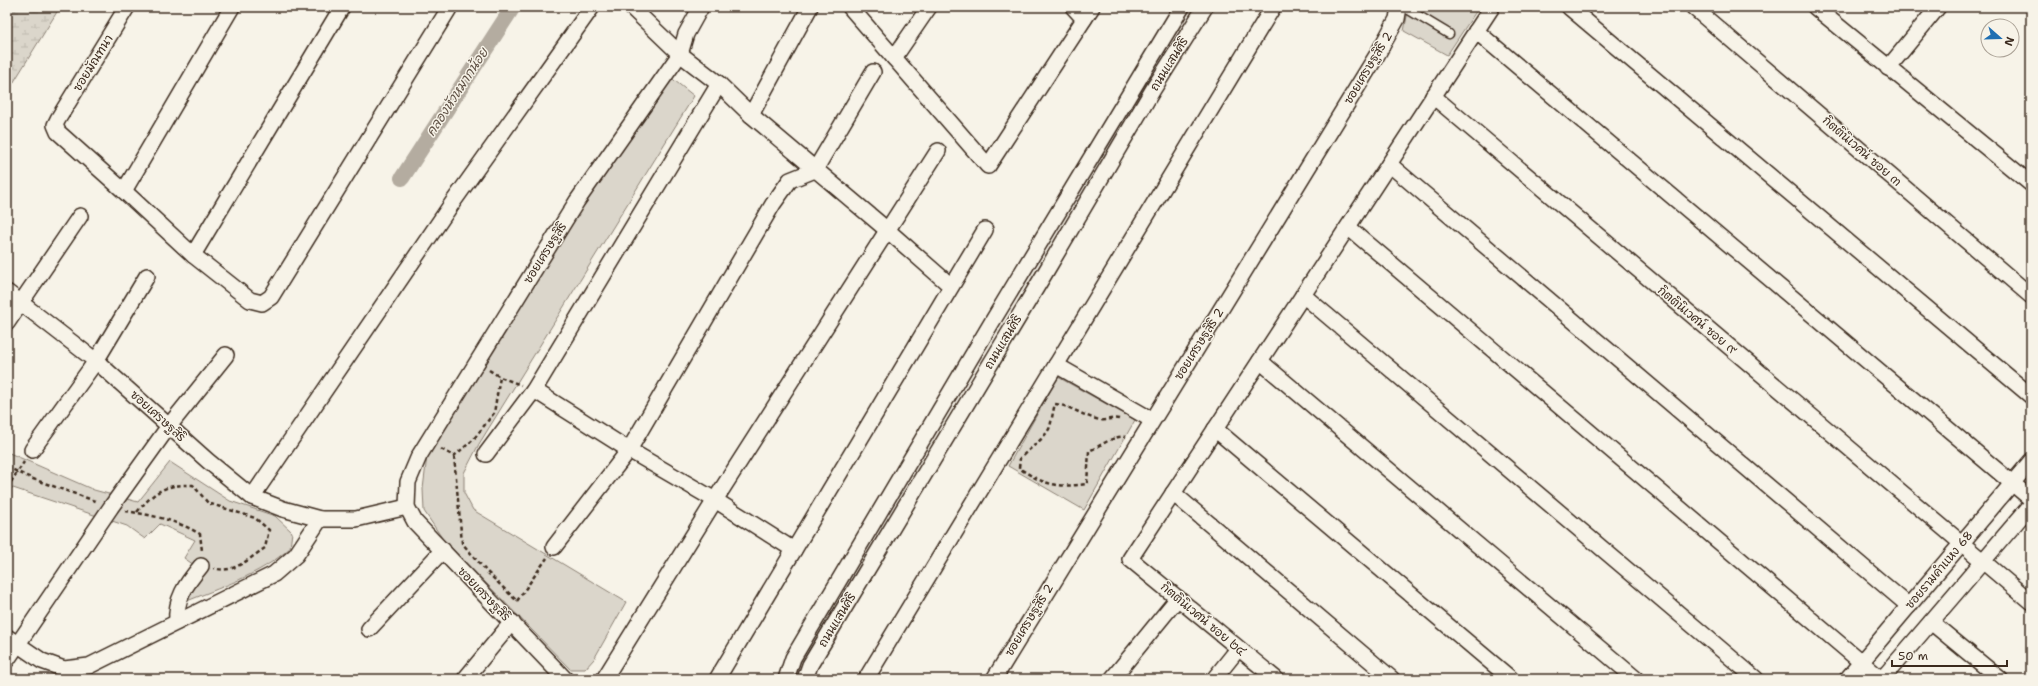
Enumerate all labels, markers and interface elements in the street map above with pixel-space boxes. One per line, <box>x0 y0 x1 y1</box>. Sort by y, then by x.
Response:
north arrow <box>1980 18 2020 58</box>
street label: ซอยเศรษฐสิริ 2 <box>1340 29 1396 107</box>
street label: ซอยมัณฑนา <box>69 32 117 94</box>
street label: ถนนแสนศิริ <box>1146 34 1192 94</box>
text: N <box>2000 35 2017 48</box>
water label: คลองหัวหมากน้อย <box>422 43 493 139</box>
street label: กิตตินิเวศน์ ซอย ๓ <box>1819 112 1905 190</box>
street label: ซอยเศรษฐสิริ <box>520 219 570 287</box>
street label: กิตตินิเวศน์ ซอย ๙ <box>1654 282 1741 359</box>
street label: ซอยเศรษฐสิริ 2 <box>1171 305 1227 383</box>
street label: ถนนแสนศิริ <box>981 312 1026 372</box>
street label: ซอยเศรษฐสิริ <box>127 387 189 445</box>
street label: ซอยรามคำแหง 68 <box>1902 528 1976 612</box>
street label: ซอยเศรษฐสิริ <box>454 564 514 625</box>
street label: กิตตินิเวศน์ ซอย ๒๔ <box>1157 579 1250 660</box>
street label: ซอยเศรษฐสิริ 2 <box>1001 581 1057 659</box>
street label: ถนนแสนศิริ <box>815 590 860 650</box>
scale bar <box>1892 642 2007 668</box>
text: 50 m <box>1898 648 1928 664</box>

